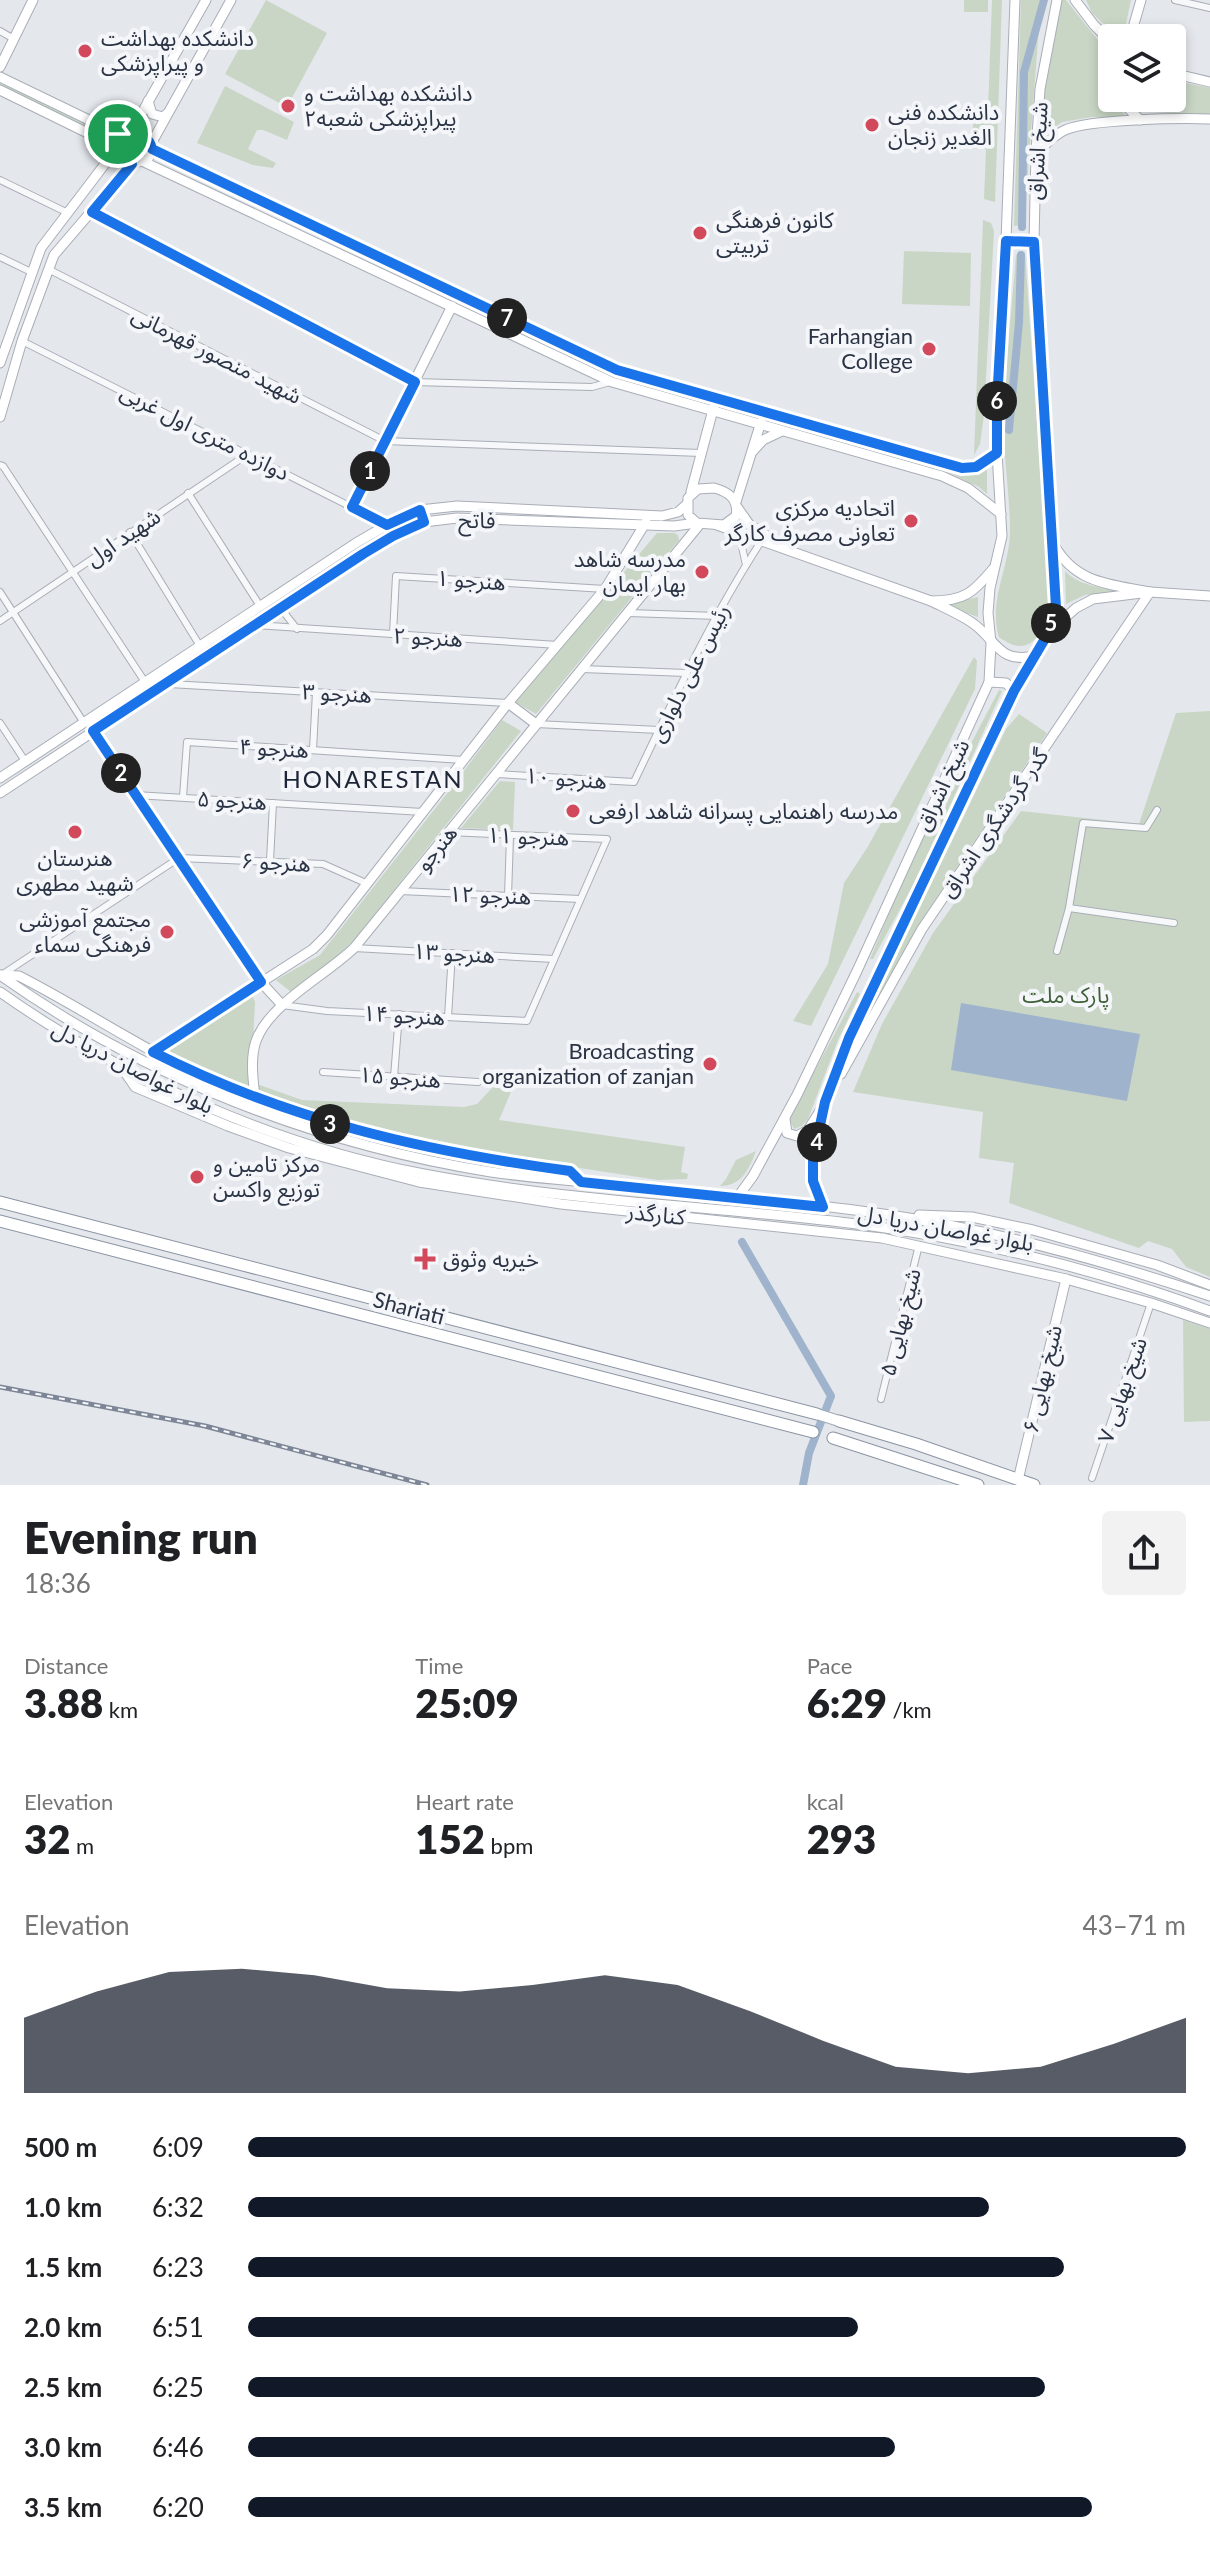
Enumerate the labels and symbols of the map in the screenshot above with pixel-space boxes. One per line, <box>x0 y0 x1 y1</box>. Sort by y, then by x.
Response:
place label: دانشکده بهداشت و پیراپزشکی <box>101 24 254 78</box>
marker: دانشکده بهداشت و پیراپزشکی <box>76 42 94 60</box>
place label: دانشکده بهداشت و پیراپزشکى شعبه۲ <box>304 79 473 133</box>
marker: دانشکده بهداشت و پیراپزشکى شعبه۲ <box>279 97 297 115</box>
place label: دانشکده فنی الغدیر زنجان <box>888 98 999 151</box>
pin <box>84 100 152 168</box>
street label: شیخ اشراق <box>1020 101 1057 201</box>
marker: دانشکده فنی الغدیر زنجان <box>863 116 881 134</box>
place label: کانون فرهنگی تربیتی <box>716 206 835 258</box>
marker: کانون فرهنگی تربیتی <box>691 224 709 242</box>
pin: 7 <box>487 298 527 338</box>
street label: شهید منصور قهرمانی <box>127 300 307 410</box>
place label: Farhangian College <box>808 322 913 374</box>
marker: Farhangian College <box>920 340 938 358</box>
street label: دوازده متری اول غربی <box>116 377 294 487</box>
pin: 6 <box>977 381 1017 421</box>
pin: 1 <box>350 451 390 491</box>
place label: اتحادیه مرکزی تعاونی مصرف کارگر <box>724 494 895 547</box>
street label: شهید اول <box>80 502 165 571</box>
street label: فاتح <box>458 506 496 537</box>
marker: اتحادیه مرکزی تعاونی مصرف کارگر <box>902 512 920 530</box>
place label: مدرسه شاهد بهار ایمان <box>574 545 686 598</box>
marker: مدرسه شاهد بهار ایمان <box>693 563 711 581</box>
street label: هنرجو ۱ <box>435 564 507 595</box>
street label: رئیس علی دلواری <box>642 599 736 747</box>
pin: 5 <box>1031 603 1071 643</box>
street label: هنرجو ۲ <box>393 621 463 652</box>
street label: هنرجو ۳ <box>302 677 372 708</box>
street label: هنرجو ۴ <box>239 732 309 763</box>
street label: شیخ اشراق <box>909 735 978 837</box>
street label: گدر گردشگری اشراق <box>934 742 1055 903</box>
pin: 2 <box>101 753 141 793</box>
street label: هنرجو ۱۰ <box>524 761 608 794</box>
district label: HONARESTAN <box>282 764 464 793</box>
street label: هنرجو ۵ <box>197 784 267 815</box>
place label: مدرسه راهنمایی پسرانه شاهد ارفعی <box>589 797 898 826</box>
marker: مدرسه راهنمایی پسرانه شاهد ارفعی <box>564 802 582 820</box>
street label: هنرجو <box>409 819 462 876</box>
street label: هنرجو ۱۱ <box>486 821 570 850</box>
marker: هنرستان شهید مطهری <box>66 823 84 841</box>
place label: هنرستان شهید مطهری <box>16 844 134 896</box>
street label: هنرجو ۶ <box>241 846 311 877</box>
street label: هنرجو ۱۲ <box>448 880 532 909</box>
place label: مجتمع آموزشی فرهنگی سماء <box>19 905 151 957</box>
marker: مجتمع آموزشی فرهنگی سماء <box>158 923 176 941</box>
street label: هنرجو ۱۳ <box>412 937 496 968</box>
park label: پارک ملت <box>1022 981 1110 1010</box>
street label: هنرجو ۱۴ <box>362 999 446 1030</box>
street label: بلوار غواصان دریا دل <box>47 1014 219 1120</box>
place label: Broadcasting organization of zanjan <box>482 1037 694 1089</box>
marker: Broadcasting organization of zanjan <box>701 1055 719 1073</box>
street label: هنرجو ۱۵ <box>358 1060 442 1093</box>
pin: 3 <box>310 1104 350 1144</box>
pin: 4 <box>797 1122 837 1162</box>
place label: مرکز تامین و توزیع واکسن <box>213 1150 320 1206</box>
marker: مرکز تامین و توزیع واکسن <box>188 1168 206 1186</box>
street label: کنارگذر <box>624 1197 688 1231</box>
street label: بلوار غواصان دریا دل <box>856 1199 1036 1257</box>
place label: خیریه وثوق <box>443 1245 539 1272</box>
marker: خیریه وثوق <box>414 1248 436 1270</box>
street label: شیخ بهایی ۵ <box>873 1265 930 1379</box>
street label: Shariati <box>371 1285 448 1330</box>
street label: شیخ بهایی ۶ <box>1016 1322 1071 1436</box>
street label: شیخ بهایی ۷ <box>1091 1334 1156 1447</box>

